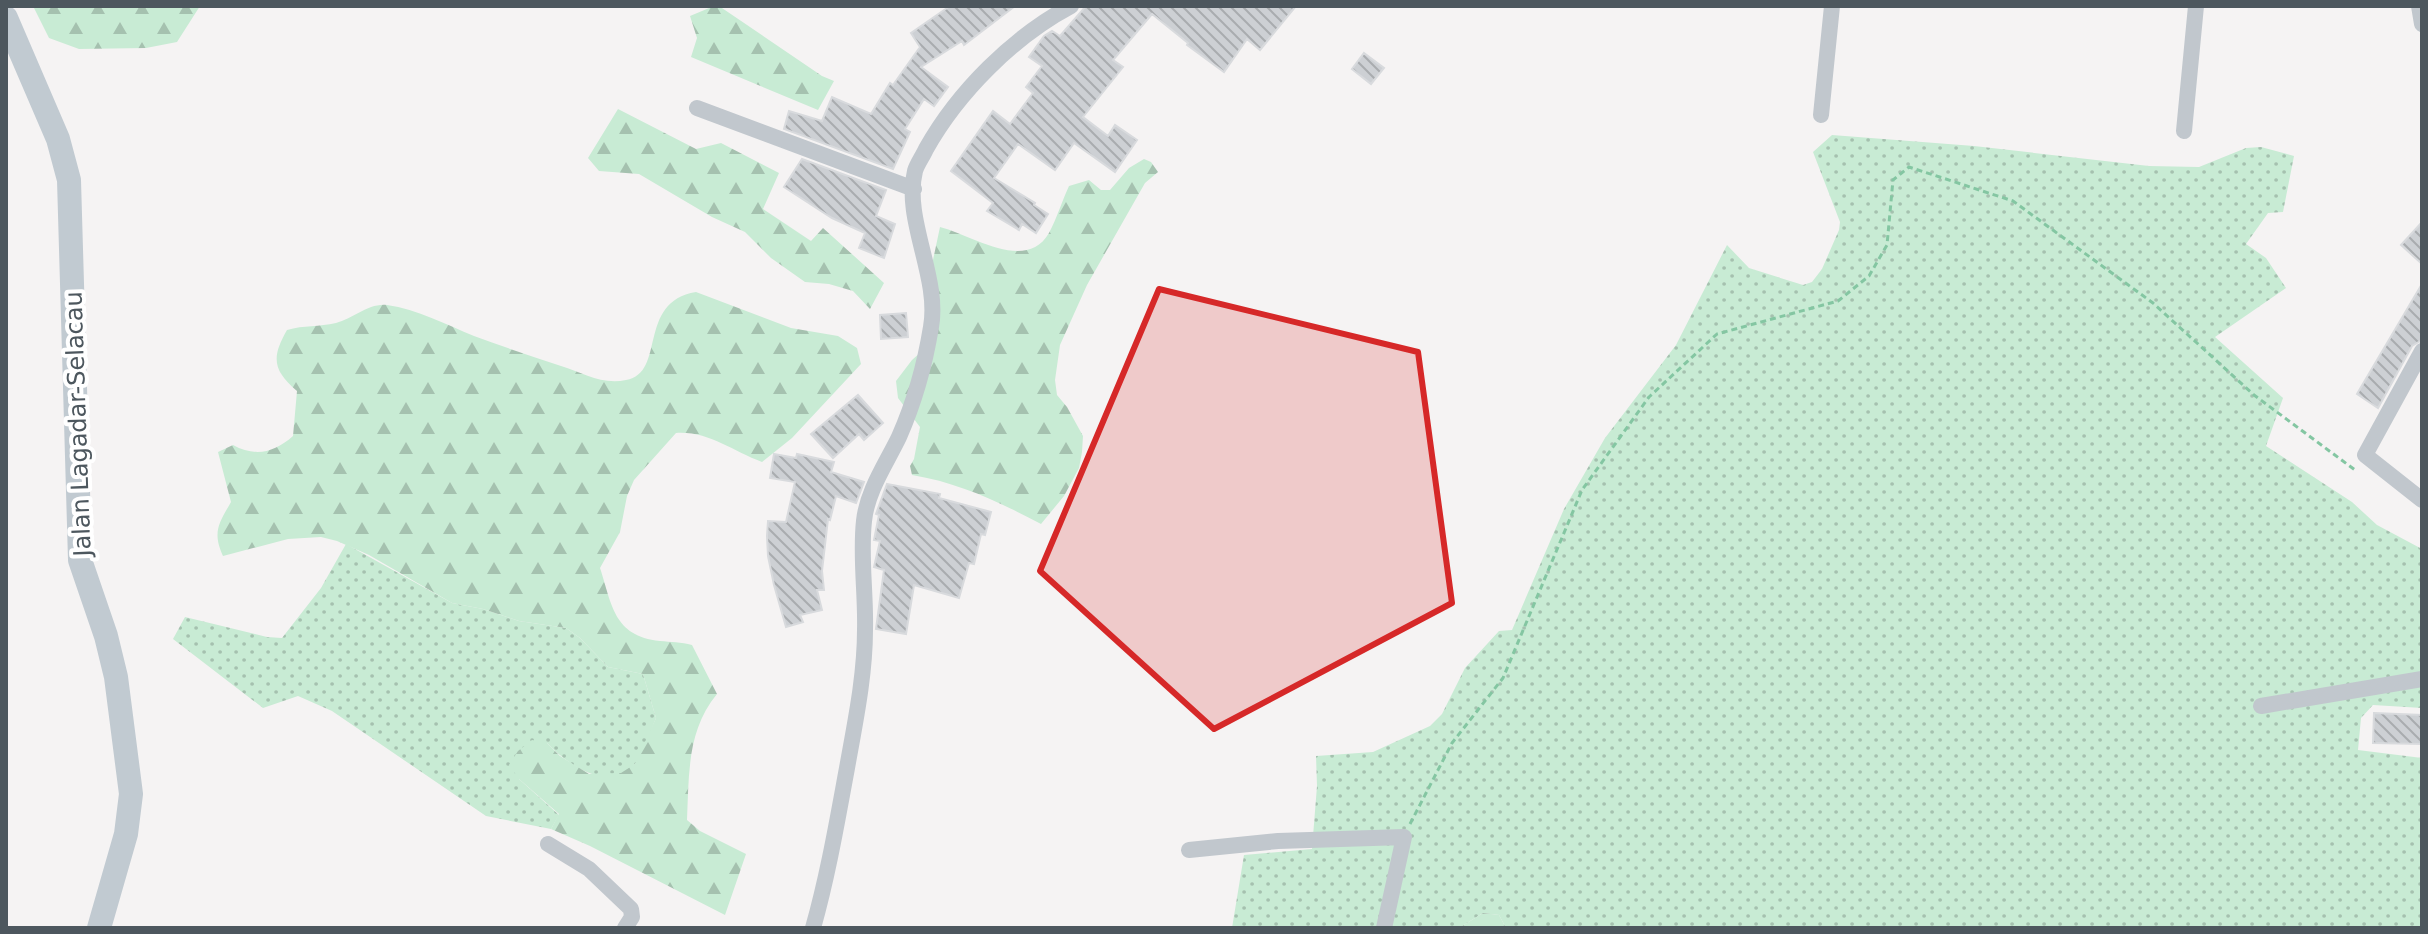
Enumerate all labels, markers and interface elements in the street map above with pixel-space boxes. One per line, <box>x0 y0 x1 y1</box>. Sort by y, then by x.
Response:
street label: Jalan Lagadar-Selacau <box>59 291 97 559</box>

